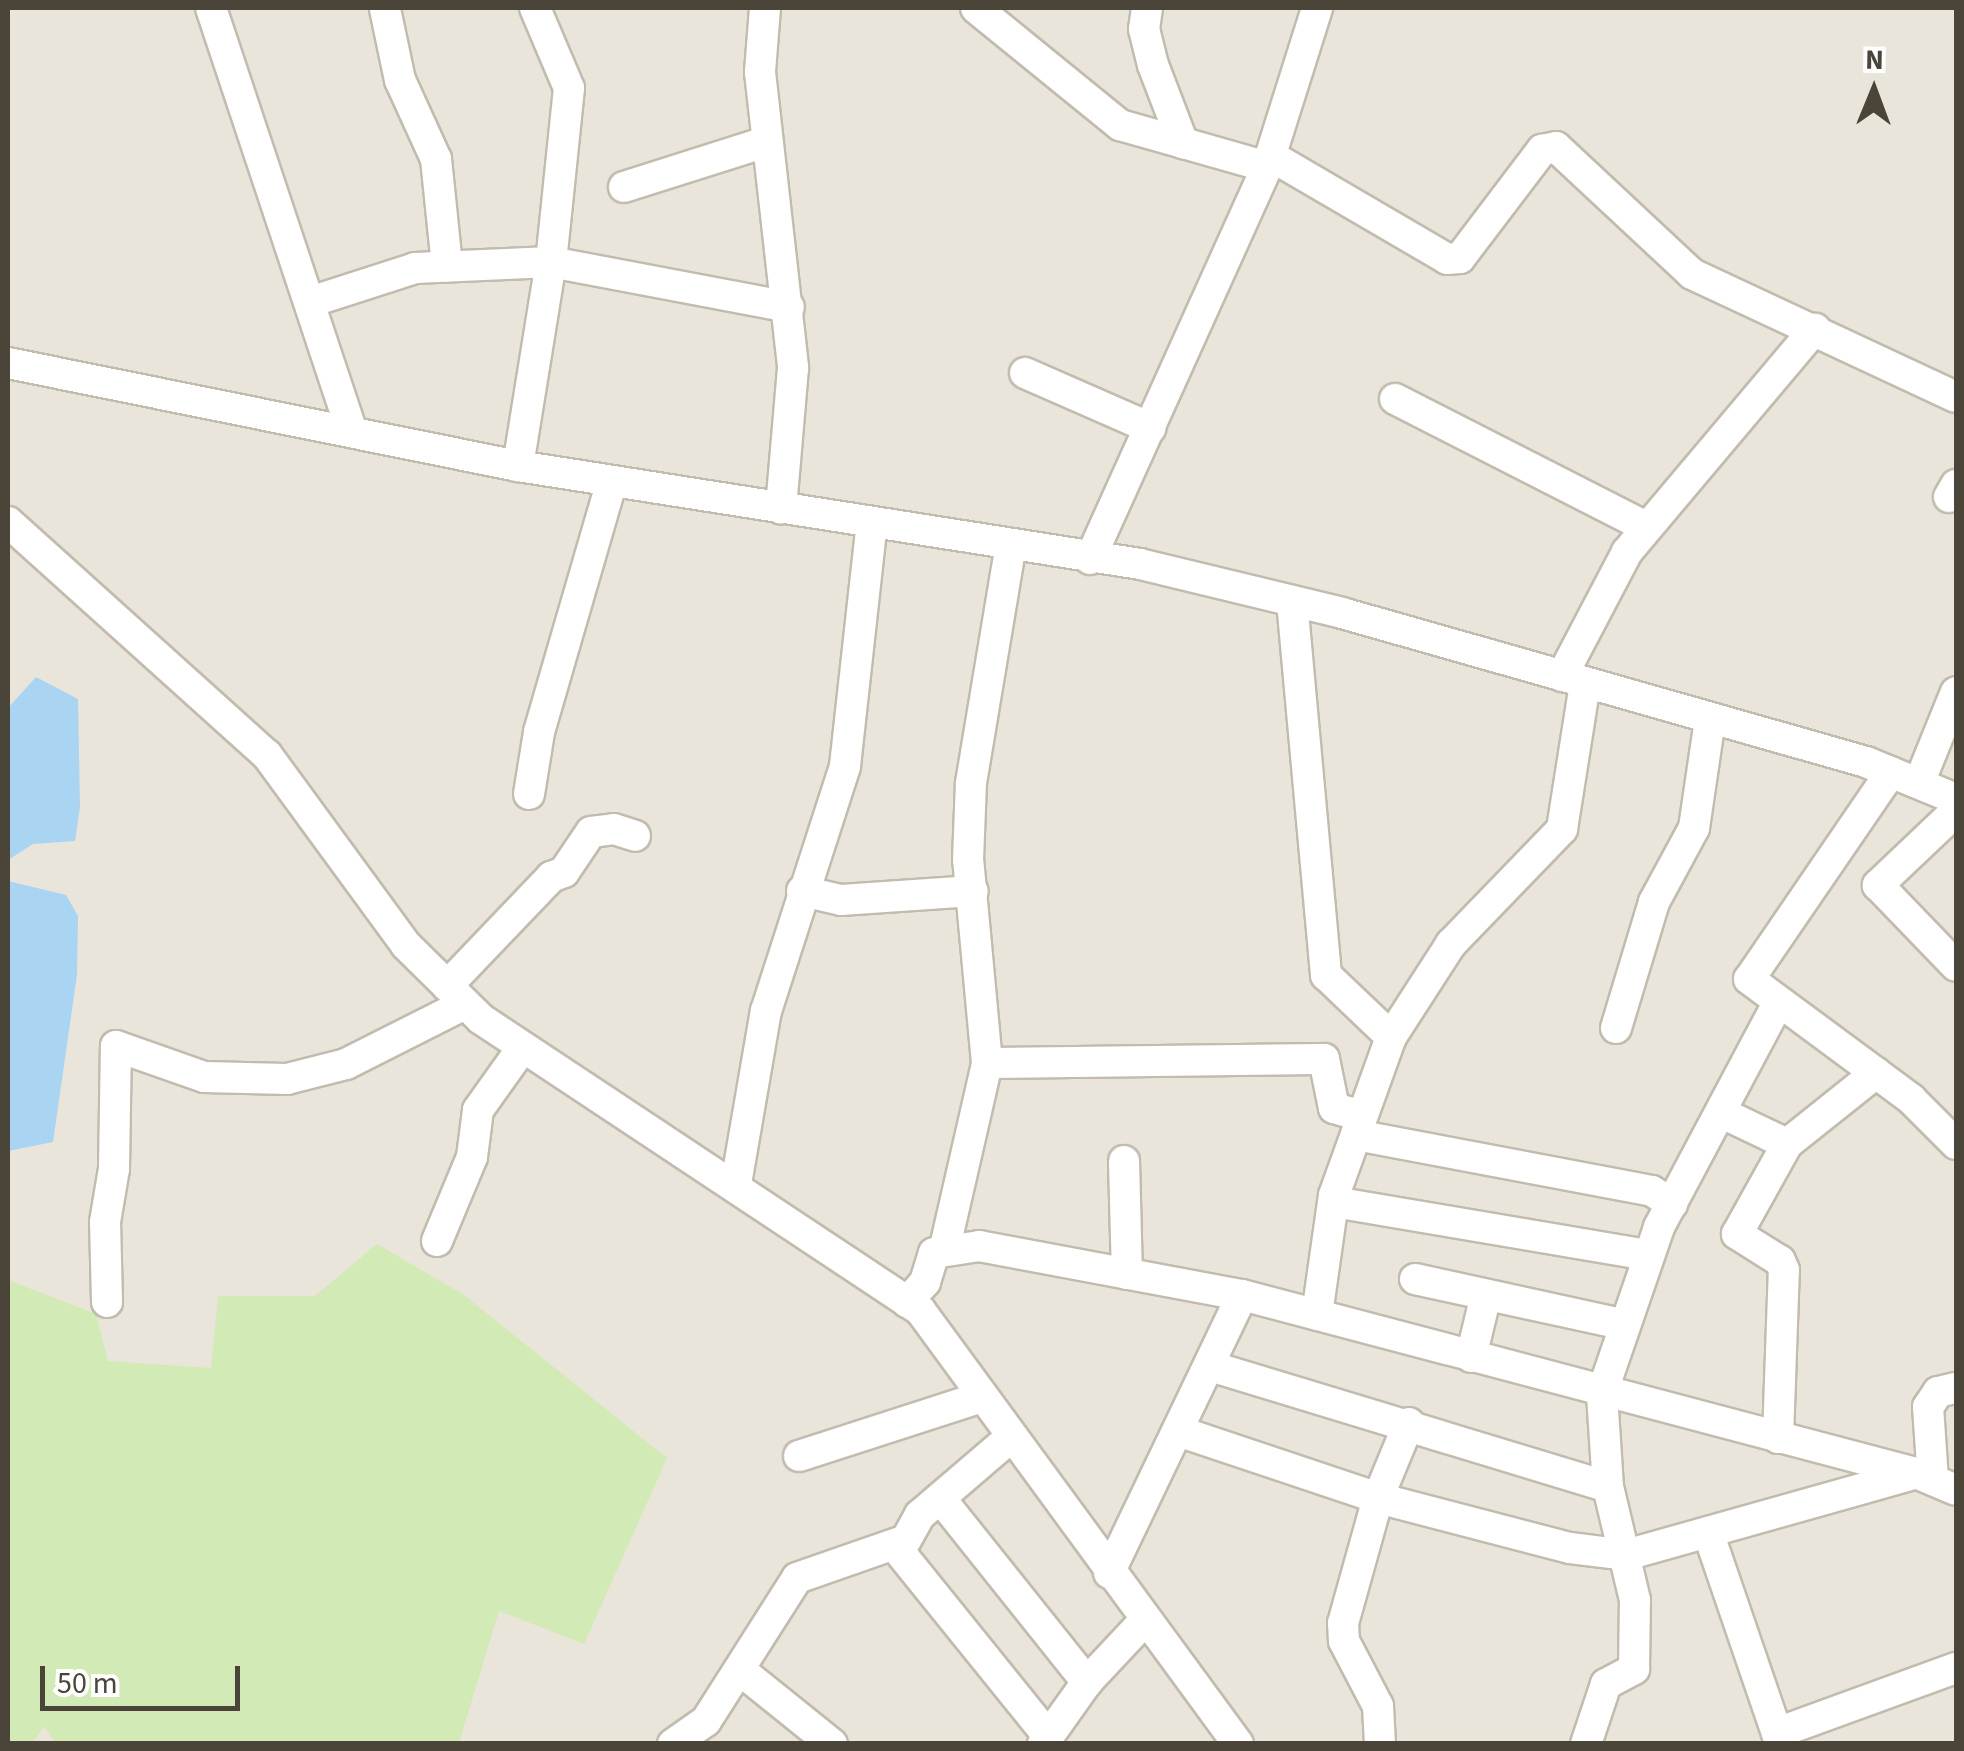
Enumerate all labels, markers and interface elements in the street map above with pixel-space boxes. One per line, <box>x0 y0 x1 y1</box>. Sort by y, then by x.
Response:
north arrow <box>1824 40 1924 140</box>
text: N <box>1865 40 1884 80</box>
scale bar <box>45 1646 245 1708</box>
text: 50 m <box>57 1662 118 1705</box>

